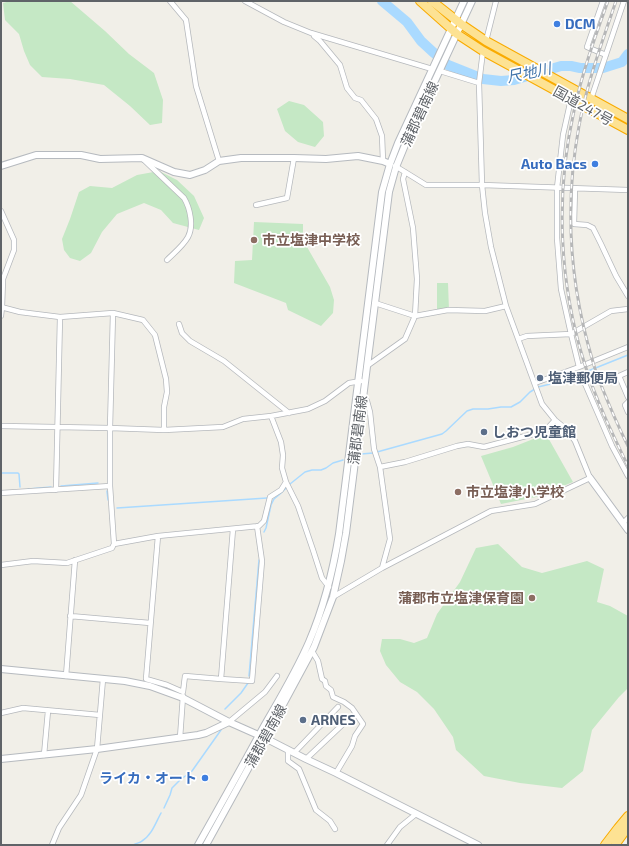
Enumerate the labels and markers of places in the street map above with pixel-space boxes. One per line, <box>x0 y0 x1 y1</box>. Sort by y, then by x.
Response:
place label: DCM <box>565 16 596 32</box>
marker: DCM <box>552 19 562 29</box>
place label: Auto Bacs <box>521 156 587 172</box>
marker: Auto Bacs <box>590 159 600 169</box>
place label: 市立塩津中学校 <box>262 232 360 248</box>
marker: 市立塩津中学校 <box>249 235 259 245</box>
place label: 塩津郵便局 <box>548 370 618 386</box>
marker: 塩津郵便局 <box>535 373 545 383</box>
place label: しおつ児童館 <box>492 424 576 440</box>
marker: しおつ児童館 <box>479 427 489 437</box>
place label: 市立塩津小学校 <box>466 484 564 500</box>
marker: 市立塩津小学校 <box>453 487 463 497</box>
place label: 蒲郡市立塩津保育園 <box>398 590 524 606</box>
marker: 蒲郡市立塩津保育園 <box>527 593 537 603</box>
place label: ARNES <box>311 712 356 728</box>
marker: ARNES <box>298 715 308 725</box>
place label: ライカ・オート <box>99 770 197 786</box>
marker: ライカ・オート <box>200 773 210 783</box>

